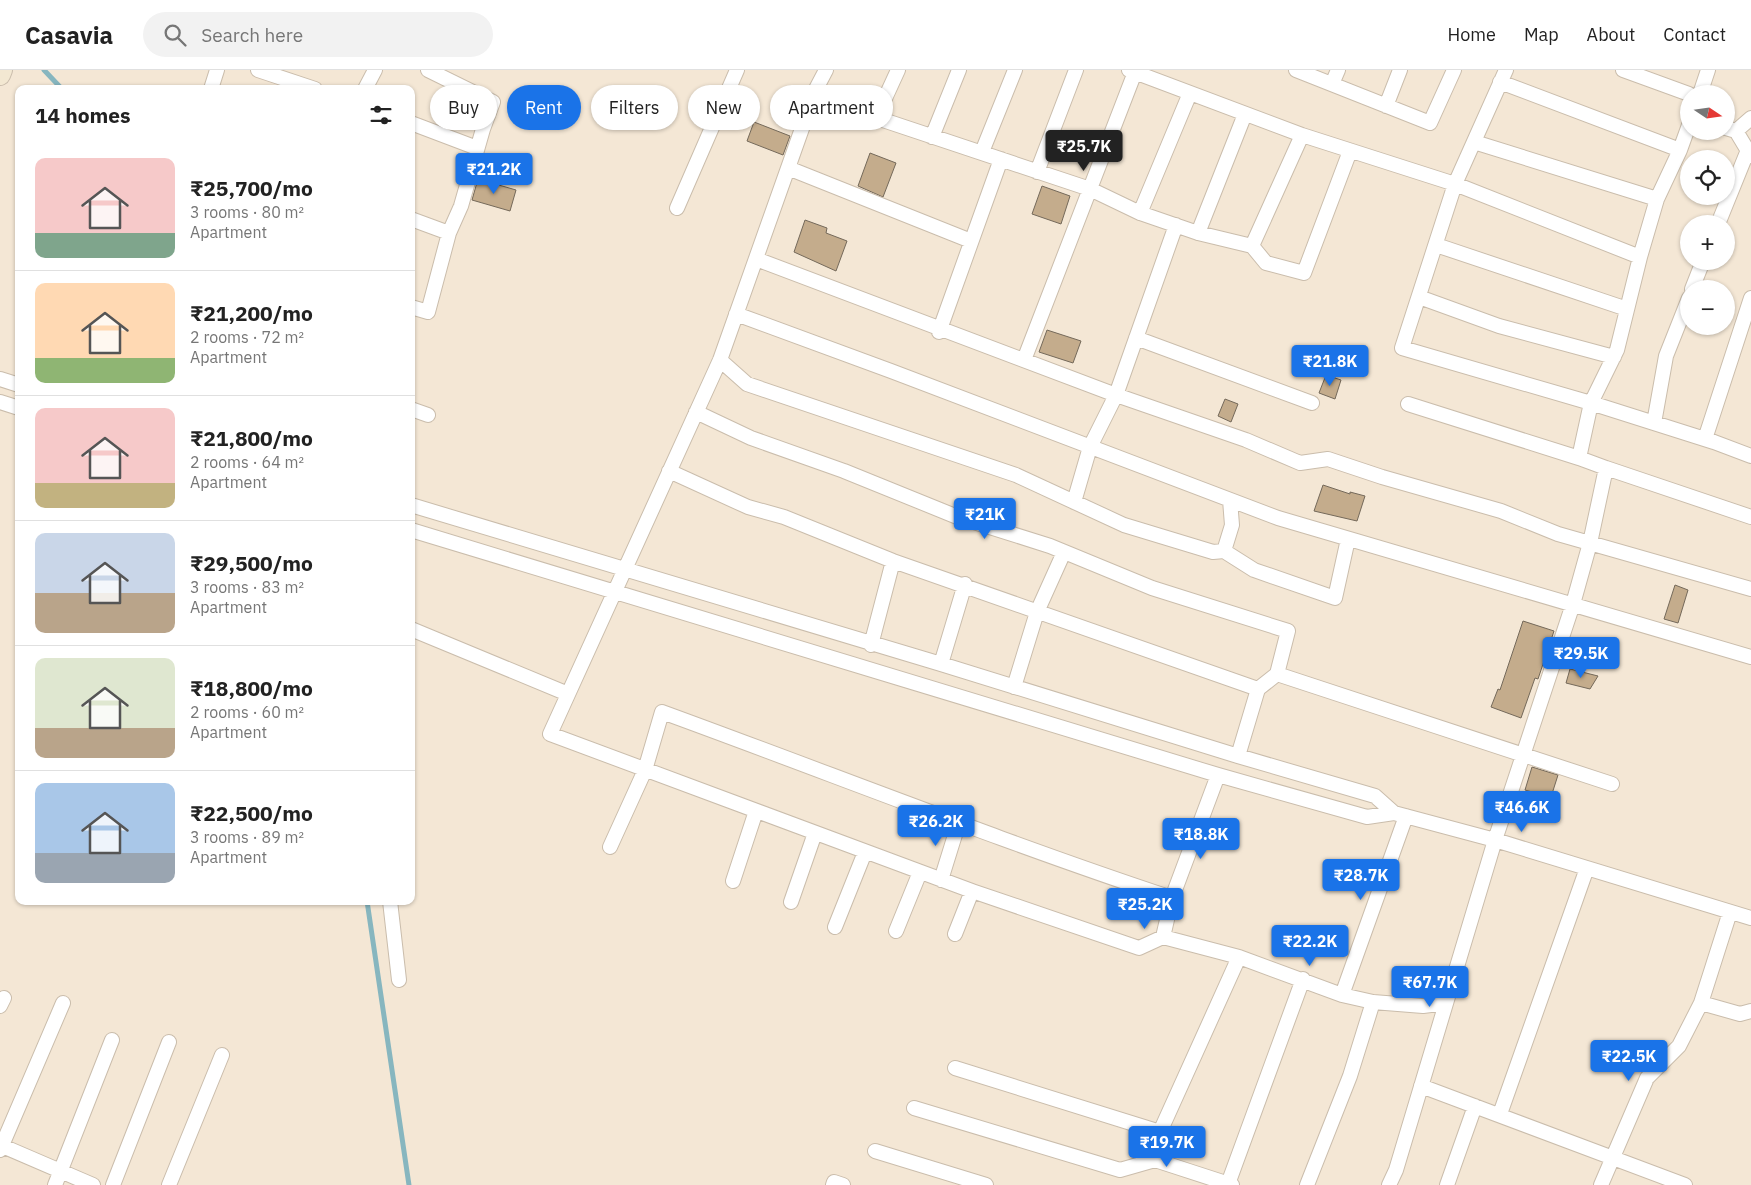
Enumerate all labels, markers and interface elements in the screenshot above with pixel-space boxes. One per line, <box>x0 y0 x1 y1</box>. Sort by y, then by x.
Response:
search box <box>143 12 493 57</box>
text: Casavia <box>25 19 113 51</box>
icon: search <box>161 21 189 49</box>
text: Search here <box>201 23 303 47</box>
text: Home <box>1448 23 1496 46</box>
text: Map <box>1524 23 1559 46</box>
text: About <box>1587 23 1635 46</box>
text: Contact <box>1663 23 1726 46</box>
chip: Buy <box>430 85 497 130</box>
chip: Rent <box>507 85 581 130</box>
chip: Filters <box>591 85 678 130</box>
chip: New <box>688 85 760 130</box>
chip: Apartment <box>770 85 893 130</box>
north arrow <box>1680 85 1735 140</box>
map controls <box>1680 85 1735 335</box>
text: 14 homes <box>35 101 131 129</box>
icon: filters <box>367 101 395 129</box>
pin: ₹25.7K <box>1043 129 1125 172</box>
text: ₹25.7K <box>1057 136 1111 156</box>
button: locate <box>1680 150 1735 205</box>
pin: ₹21.2K <box>453 152 535 195</box>
text: ₹21.2K <box>467 159 521 179</box>
text: ₹25,700/mo <box>190 174 313 202</box>
icon: home <box>75 178 135 238</box>
text: 3 rooms · 80 m² <box>190 202 304 222</box>
button: + <box>1680 215 1735 270</box>
text: Apartment <box>190 222 267 242</box>
button: − <box>1680 280 1735 335</box>
text: ₹21,200/mo <box>190 299 313 327</box>
icon: home <box>75 303 135 363</box>
text: 2 rooms · 72 m² <box>190 327 304 347</box>
pin: ₹21.8K <box>1289 344 1371 387</box>
text: Apartment <box>190 347 267 367</box>
text: ₹21.8K <box>1303 351 1357 371</box>
text: ₹21,800/mo <box>190 424 313 452</box>
icon: home <box>75 428 135 488</box>
text: 2 rooms · 64 m² <box>190 452 304 472</box>
text: Apartment <box>190 472 267 492</box>
pin: ₹21K <box>955 498 1015 540</box>
text: ₹21K <box>965 504 1005 524</box>
text: ₹29,500/mo <box>190 549 313 577</box>
icon: home <box>75 553 135 613</box>
text: 3 rooms · 83 m² <box>190 577 304 597</box>
text: Apartment <box>190 597 267 617</box>
pin: ₹29.5K <box>1540 636 1622 679</box>
text: ₹29.5K <box>1554 643 1608 663</box>
text: ₹18,800/mo <box>190 674 313 702</box>
icon: home <box>75 678 135 738</box>
text: 2 rooms · 60 m² <box>190 702 304 722</box>
text: Apartment <box>190 722 267 742</box>
pin: ₹46.6K <box>1481 790 1563 833</box>
text: ₹46.6K <box>1495 797 1549 817</box>
text: ₹22,500/mo <box>190 799 313 827</box>
icon: home <box>75 803 135 863</box>
pin: ₹26.2K <box>895 804 977 847</box>
text: ₹26.2K <box>909 811 963 831</box>
pin: ₹18.8K <box>1160 818 1242 860</box>
text: ₹18.8K <box>1174 824 1228 844</box>
text: 3 rooms · 89 m² <box>190 827 304 847</box>
text: Apartment <box>190 847 267 867</box>
pin: ₹28.7K <box>1320 858 1402 901</box>
text: ₹28.7K <box>1334 865 1388 885</box>
pin: ₹25.2K <box>1104 888 1186 930</box>
text: ₹25.2K <box>1118 894 1172 914</box>
pin: ₹22.2K <box>1269 924 1351 967</box>
text: ₹22.2K <box>1283 931 1337 951</box>
pin: ₹67.7K <box>1389 966 1471 1008</box>
text: ₹67.7K <box>1403 972 1457 992</box>
pin: ₹22.5K <box>1588 1040 1670 1082</box>
text: ₹22.5K <box>1602 1046 1656 1066</box>
pin: ₹19.7K <box>1126 1126 1208 1168</box>
text: ₹19.7K <box>1140 1132 1194 1152</box>

